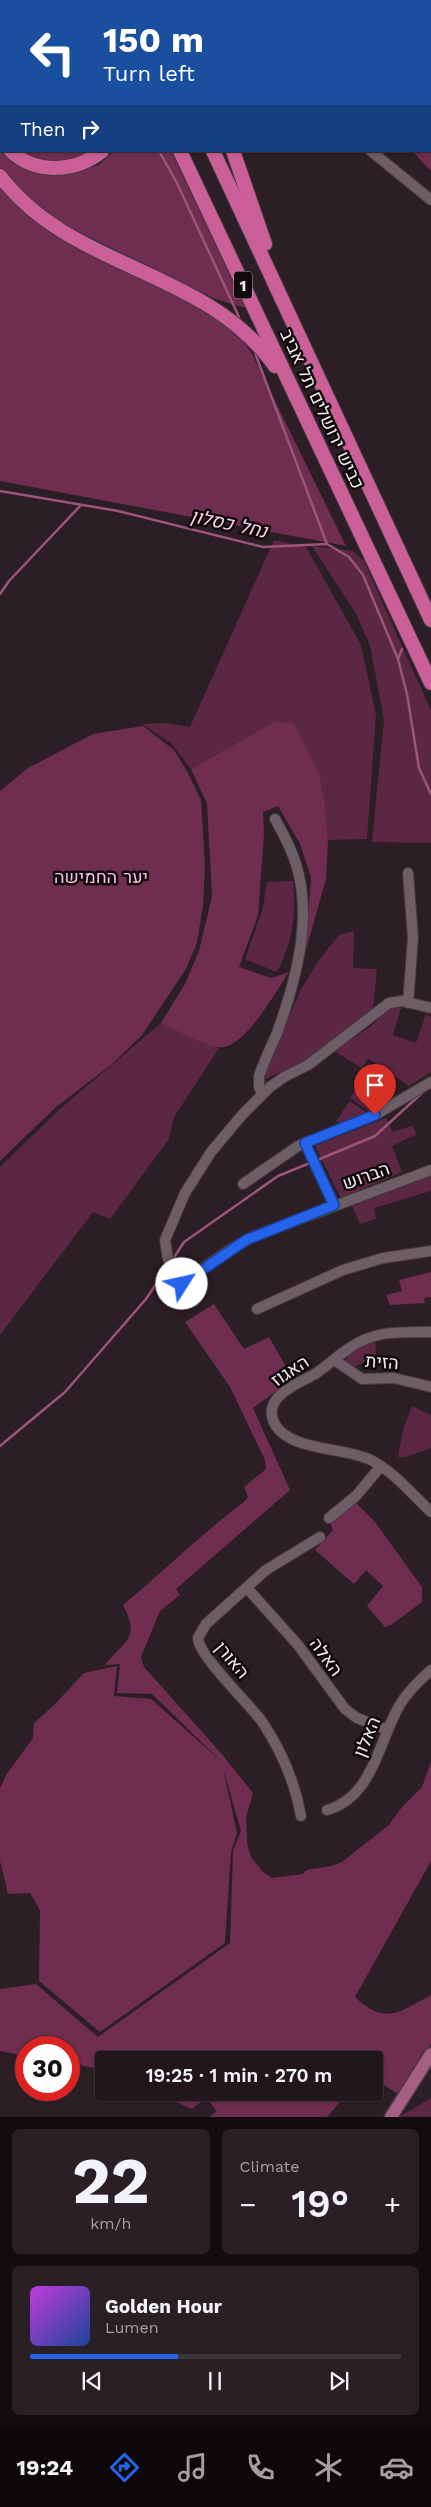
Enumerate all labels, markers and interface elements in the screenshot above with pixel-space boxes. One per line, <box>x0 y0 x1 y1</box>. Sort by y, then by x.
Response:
text: 150 m <box>103 19 204 61</box>
icon: left <box>20 20 85 85</box>
text: Turn left <box>103 61 195 86</box>
icon: right <box>76 115 104 143</box>
text: Then <box>20 118 66 141</box>
road number: 1 <box>234 272 252 298</box>
street label: כביש ירושלים תל אביב <box>276 326 369 492</box>
water label: נחל כסלון <box>188 504 270 543</box>
park label: יער החמישה <box>54 866 148 887</box>
pin <box>354 1064 396 1115</box>
icon: arrive <box>361 1071 389 1099</box>
street label: הברוש <box>339 1157 392 1194</box>
position arrow <box>155 1257 207 1309</box>
street label: הזית <box>365 1350 400 1373</box>
street label: האגוז <box>267 1351 313 1390</box>
street label: האלה <box>306 1634 347 1680</box>
street label: האורן <box>211 1637 254 1682</box>
street label: האלון <box>349 1713 384 1760</box>
speed limit sign: 30 <box>15 2036 80 2101</box>
text: 19:25 · 1 min · 270 m <box>146 2064 332 2087</box>
text: 22 <box>72 2143 149 2219</box>
text: Climate <box>240 2157 300 2176</box>
text: 19° <box>291 2182 349 2226</box>
text: − <box>240 2188 256 2221</box>
text: + <box>384 2188 401 2221</box>
text: km/h <box>90 2214 131 2233</box>
text: Golden Hour <box>105 2295 222 2318</box>
text: Lumen <box>105 2318 159 2337</box>
icon: previous <box>78 2367 106 2395</box>
icon: pause <box>201 2367 229 2395</box>
icon: next <box>325 2367 353 2395</box>
icon: directions <box>107 2450 142 2485</box>
icon: music <box>175 2450 210 2485</box>
icon: phone <box>243 2450 278 2485</box>
icon: climate <box>311 2450 346 2485</box>
icon: car <box>379 2450 414 2485</box>
text: 19:24 <box>17 2455 73 2480</box>

